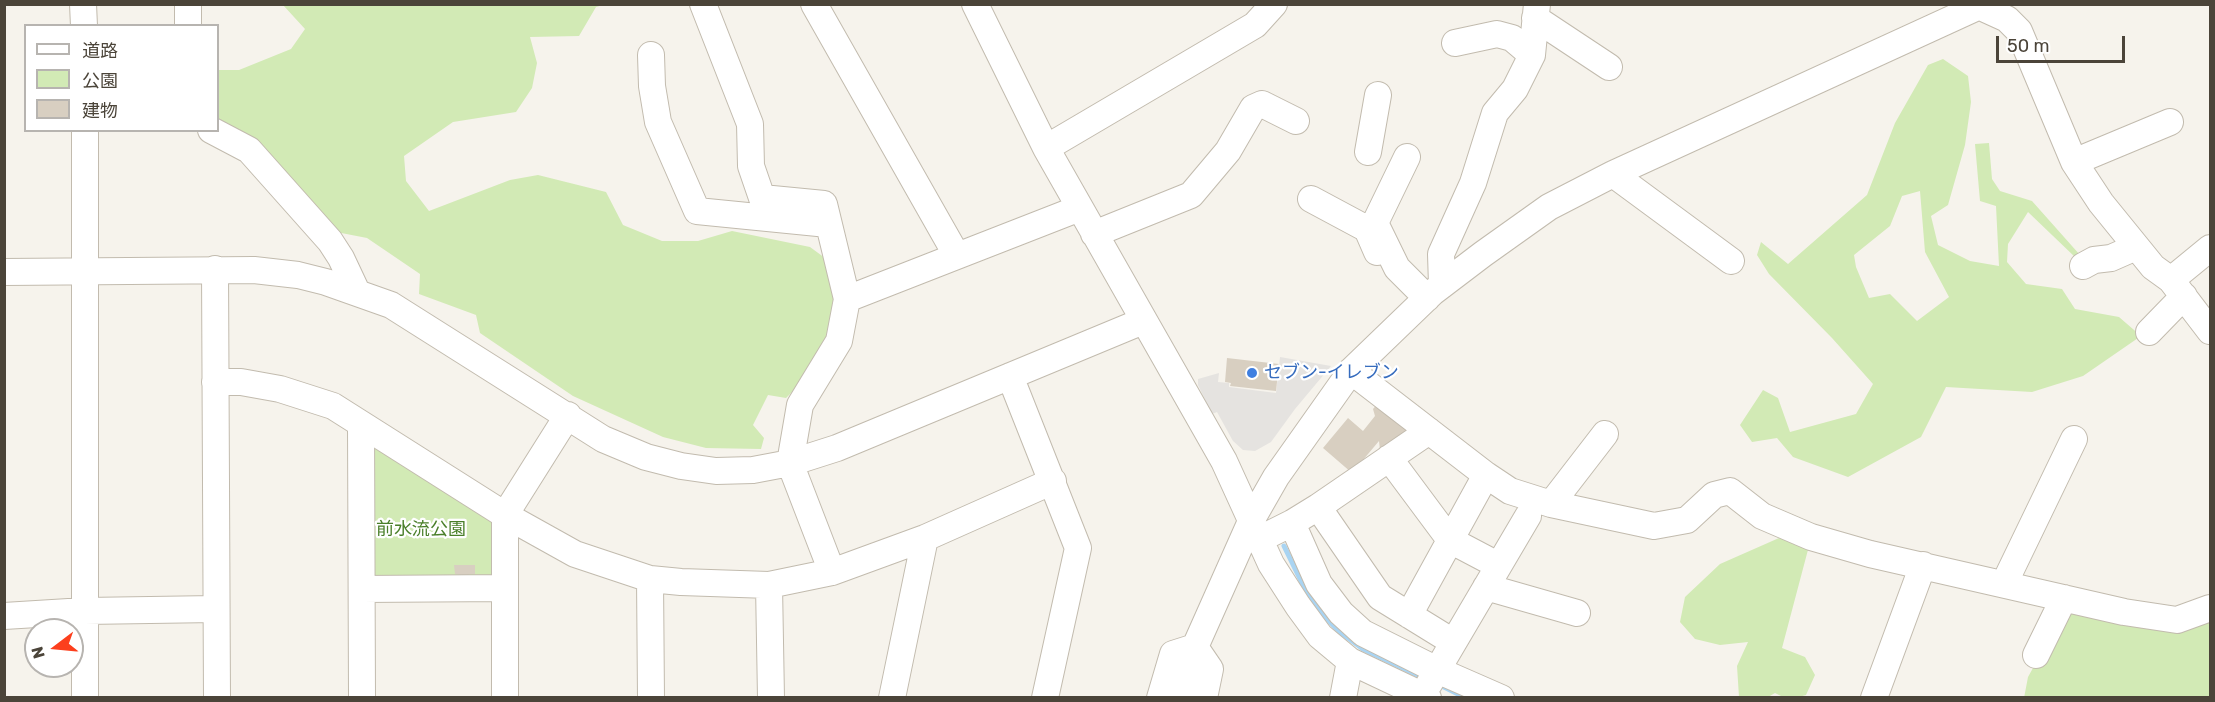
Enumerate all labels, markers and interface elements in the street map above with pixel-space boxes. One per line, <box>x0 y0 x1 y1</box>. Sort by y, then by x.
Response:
legend <box>24 24 219 132</box>
scale bar <box>1999 24 2128 62</box>
text: 50 m <box>2007 35 2050 57</box>
text: 道路 <box>82 40 118 62</box>
text: 公園 <box>82 70 118 92</box>
text: 建物 <box>82 100 118 122</box>
place label: セブン-イレブン <box>1264 362 1399 384</box>
marker: セブン-イレブン <box>1245 366 1259 380</box>
park label: 前水流公園 <box>376 519 466 541</box>
north arrow <box>24 618 84 678</box>
text: N <box>27 644 49 661</box>

